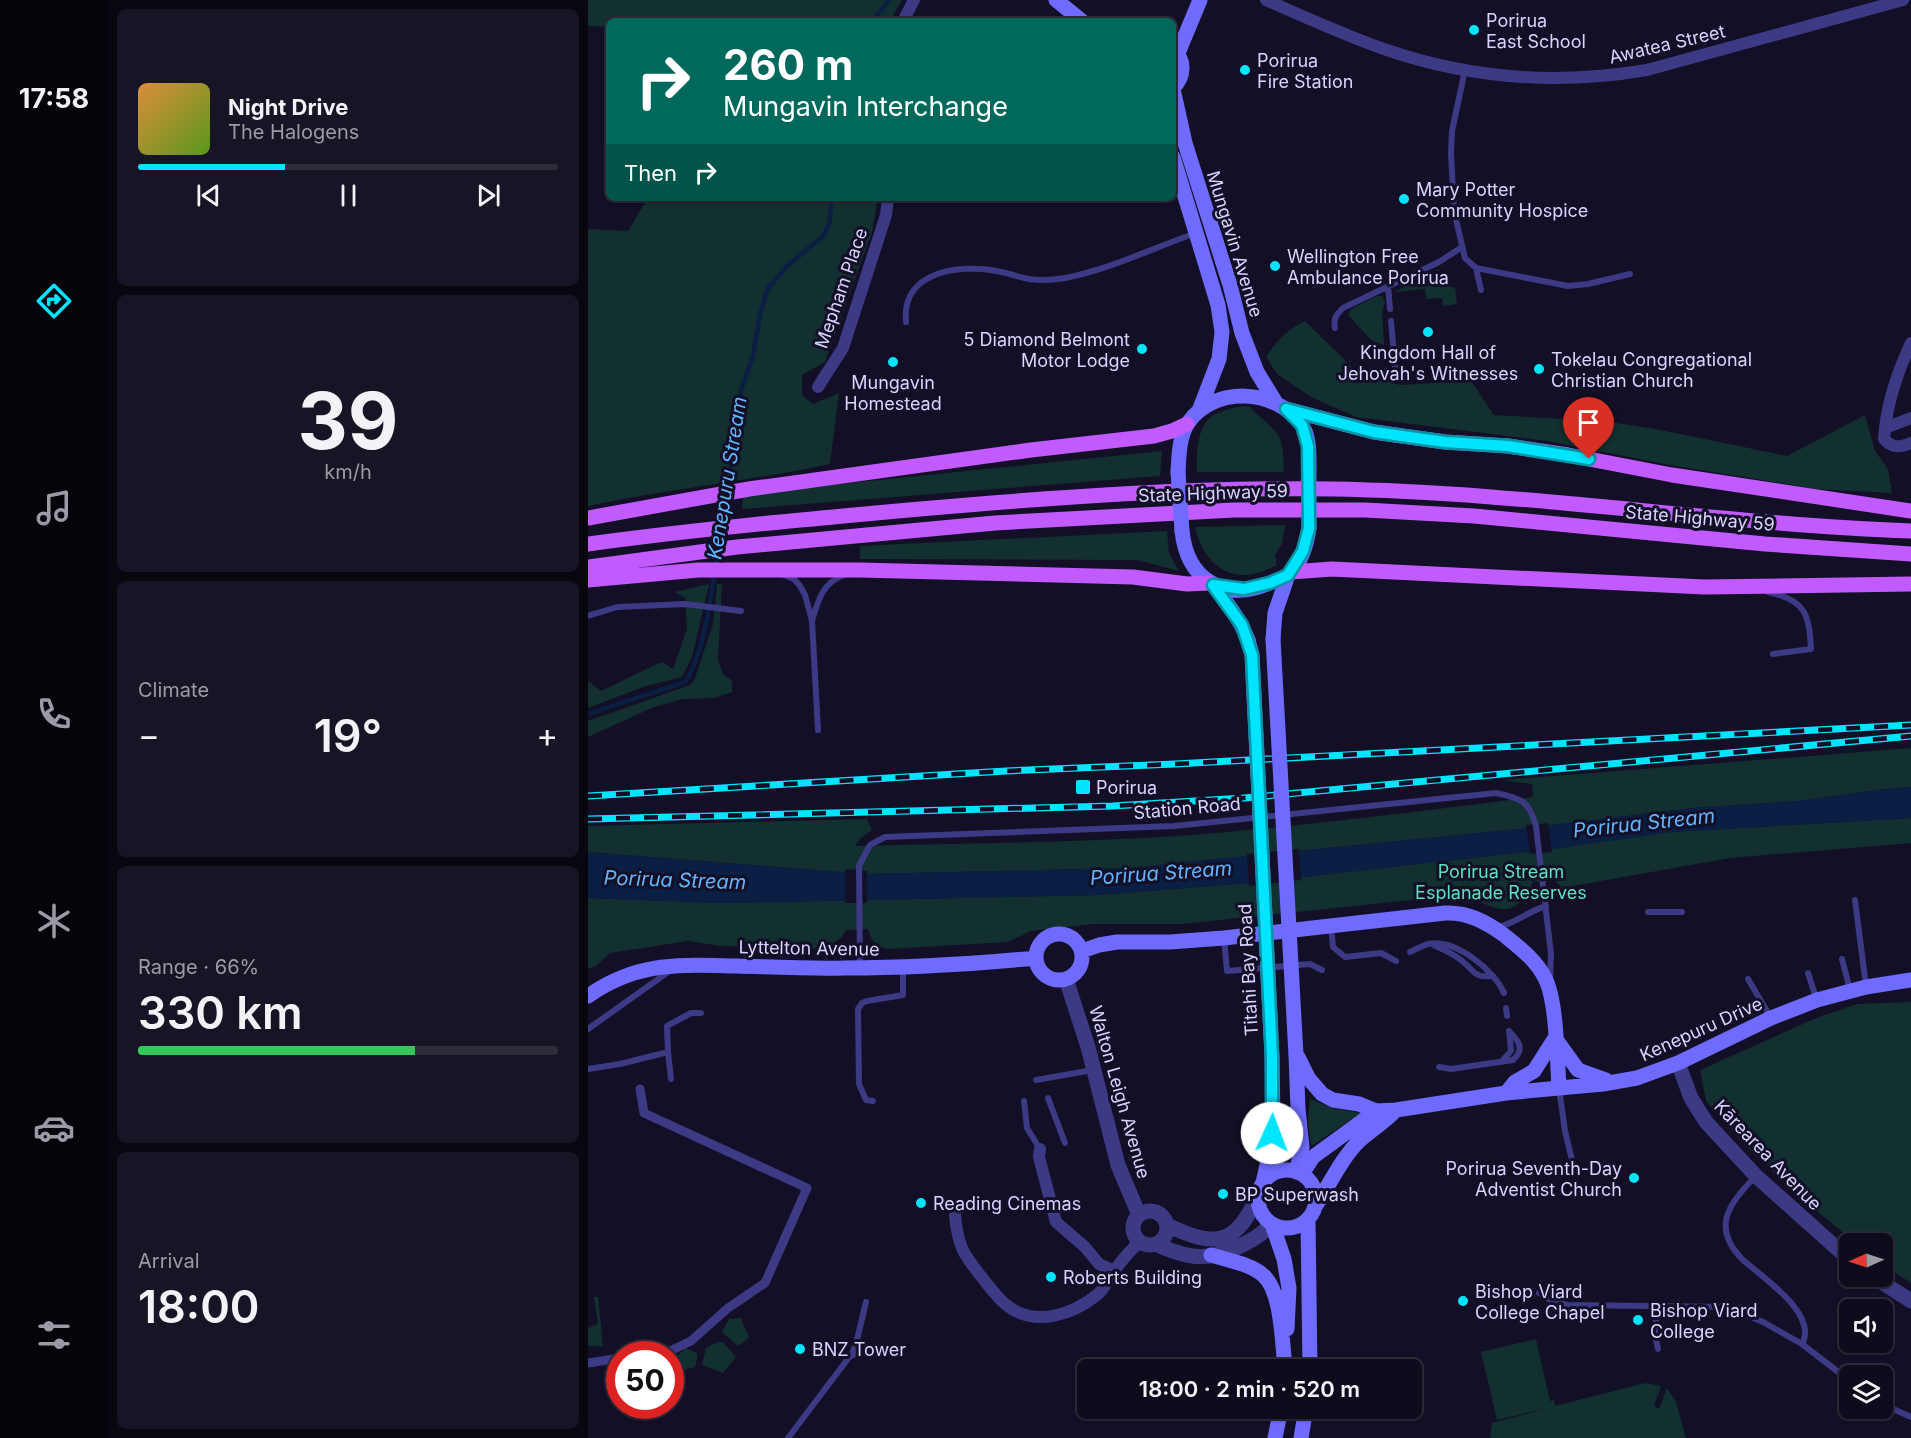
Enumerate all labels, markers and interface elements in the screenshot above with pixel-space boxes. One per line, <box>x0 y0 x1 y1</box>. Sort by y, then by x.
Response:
place label: Porirua East School <box>1486 10 1586 52</box>
street label: Awatea Street <box>1607 20 1727 68</box>
marker: Porirua East School <box>1467 23 1481 37</box>
text: 260 m <box>723 39 853 90</box>
icon: right <box>624 42 702 120</box>
place label: Porirua Fire Station <box>1257 50 1353 92</box>
marker: Porirua Fire Station <box>1238 63 1252 77</box>
text: 17:58 <box>19 82 89 115</box>
text: Mungavin Interchange <box>723 90 1008 123</box>
text: Night Drive <box>228 94 348 120</box>
text: The Halogens <box>228 120 359 144</box>
icon: right <box>689 156 722 189</box>
text: Then <box>624 160 677 186</box>
street label: Mungavin Avenue <box>1203 168 1267 320</box>
icon: previous <box>192 179 225 212</box>
icon: pause <box>332 179 365 212</box>
icon: next <box>472 179 505 212</box>
place label: Mary Potter Community Hospice <box>1416 179 1588 221</box>
marker: Mary Potter Community Hospice <box>1397 192 1411 206</box>
street label: Mepham Place <box>811 225 871 351</box>
place label: Wellington Free Ambulance Porirua <box>1287 246 1449 288</box>
marker: Wellington Free Ambulance Porirua <box>1268 259 1282 273</box>
icon: directions <box>33 280 75 322</box>
marker: Kingdom Hall of Jehovah's Witnesses <box>1421 325 1435 339</box>
place label: 5 Diamond Belmont Motor Lodge <box>964 329 1130 371</box>
marker: 5 Diamond Belmont Motor Lodge <box>1135 342 1149 356</box>
place label: Kingdom Hall of Jehovah's Witnesses <box>1338 342 1518 384</box>
place label: Tokelau Congregational Christian Church <box>1551 349 1752 391</box>
marker: Mungavin Homestead <box>886 355 900 369</box>
marker: Tokelau Congregational Christian Church <box>1532 362 1546 376</box>
place label: Mungavin Homestead <box>844 372 942 414</box>
text: 39 <box>297 373 399 468</box>
water label: Kenepuru Stream <box>702 395 752 561</box>
pin <box>1563 397 1614 459</box>
icon: arrive <box>1572 406 1605 439</box>
text: km/h <box>324 460 372 484</box>
street label: State Highway 59 <box>1138 480 1288 506</box>
icon: music <box>33 487 75 529</box>
street label: State Highway 59 <box>1624 501 1776 535</box>
text: Climate <box>138 678 209 702</box>
icon: phone <box>33 693 75 735</box>
text: 19° <box>314 708 382 763</box>
text: − <box>138 715 160 755</box>
text: + <box>536 715 558 755</box>
place label: Porirua <box>1096 777 1157 798</box>
marker: Porirua <box>1074 778 1092 796</box>
street label: Station Road <box>1132 793 1242 823</box>
water label: Porirua Stream <box>1572 804 1716 842</box>
water label: Porirua Stream <box>1089 856 1233 890</box>
park label: Porirua Stream Esplanade Reserves <box>1415 861 1587 903</box>
water label: Porirua Stream <box>603 866 747 894</box>
icon: climate <box>33 900 75 942</box>
street label: Titahi Bay Road <box>1234 903 1262 1037</box>
street label: Lyttelton Avenue <box>738 936 880 960</box>
text: Range · 66% <box>138 955 259 979</box>
text: 330 km <box>138 985 302 1040</box>
street label: Kenepuru Drive <box>1637 993 1765 1065</box>
street label: Walton Leigh Avenue <box>1085 1003 1155 1181</box>
street label: Kārearea Avenue <box>1710 1096 1826 1214</box>
position arrow <box>1240 1101 1304 1165</box>
icon: car <box>33 1107 75 1149</box>
place label: Porirua Seventh-Day Adventist Church <box>1445 1158 1622 1200</box>
marker: Porirua Seventh-Day Adventist Church <box>1627 1171 1641 1185</box>
place label: BP Superwash <box>1235 1184 1359 1205</box>
marker: BP Superwash <box>1216 1187 1230 1201</box>
place label: Reading Cinemas <box>933 1193 1081 1214</box>
marker: Reading Cinemas <box>914 1196 928 1210</box>
north arrow <box>1839 1233 1893 1287</box>
map controls <box>1839 1233 1893 1419</box>
text: Arrival <box>138 1249 200 1273</box>
place label: Roberts Building <box>1063 1267 1202 1288</box>
marker: Roberts Building <box>1044 1270 1058 1284</box>
text: 18:00 <box>138 1279 260 1334</box>
place label: Bishop Viard College Chapel <box>1475 1281 1605 1323</box>
marker: Bishop Viard College Chapel <box>1456 1294 1470 1308</box>
button: sound <box>1839 1299 1893 1353</box>
place label: Bishop Viard College <box>1650 1300 1758 1342</box>
marker: Bishop Viard College <box>1631 1313 1645 1327</box>
icon: filters <box>33 1314 75 1356</box>
place label: BNZ Tower <box>812 1339 906 1360</box>
speed limit sign: 50 <box>606 1341 684 1419</box>
marker: BNZ Tower <box>793 1342 807 1356</box>
button: layers <box>1839 1365 1893 1419</box>
text: 18:00 · 2 min · 520 m <box>1139 1376 1360 1402</box>

